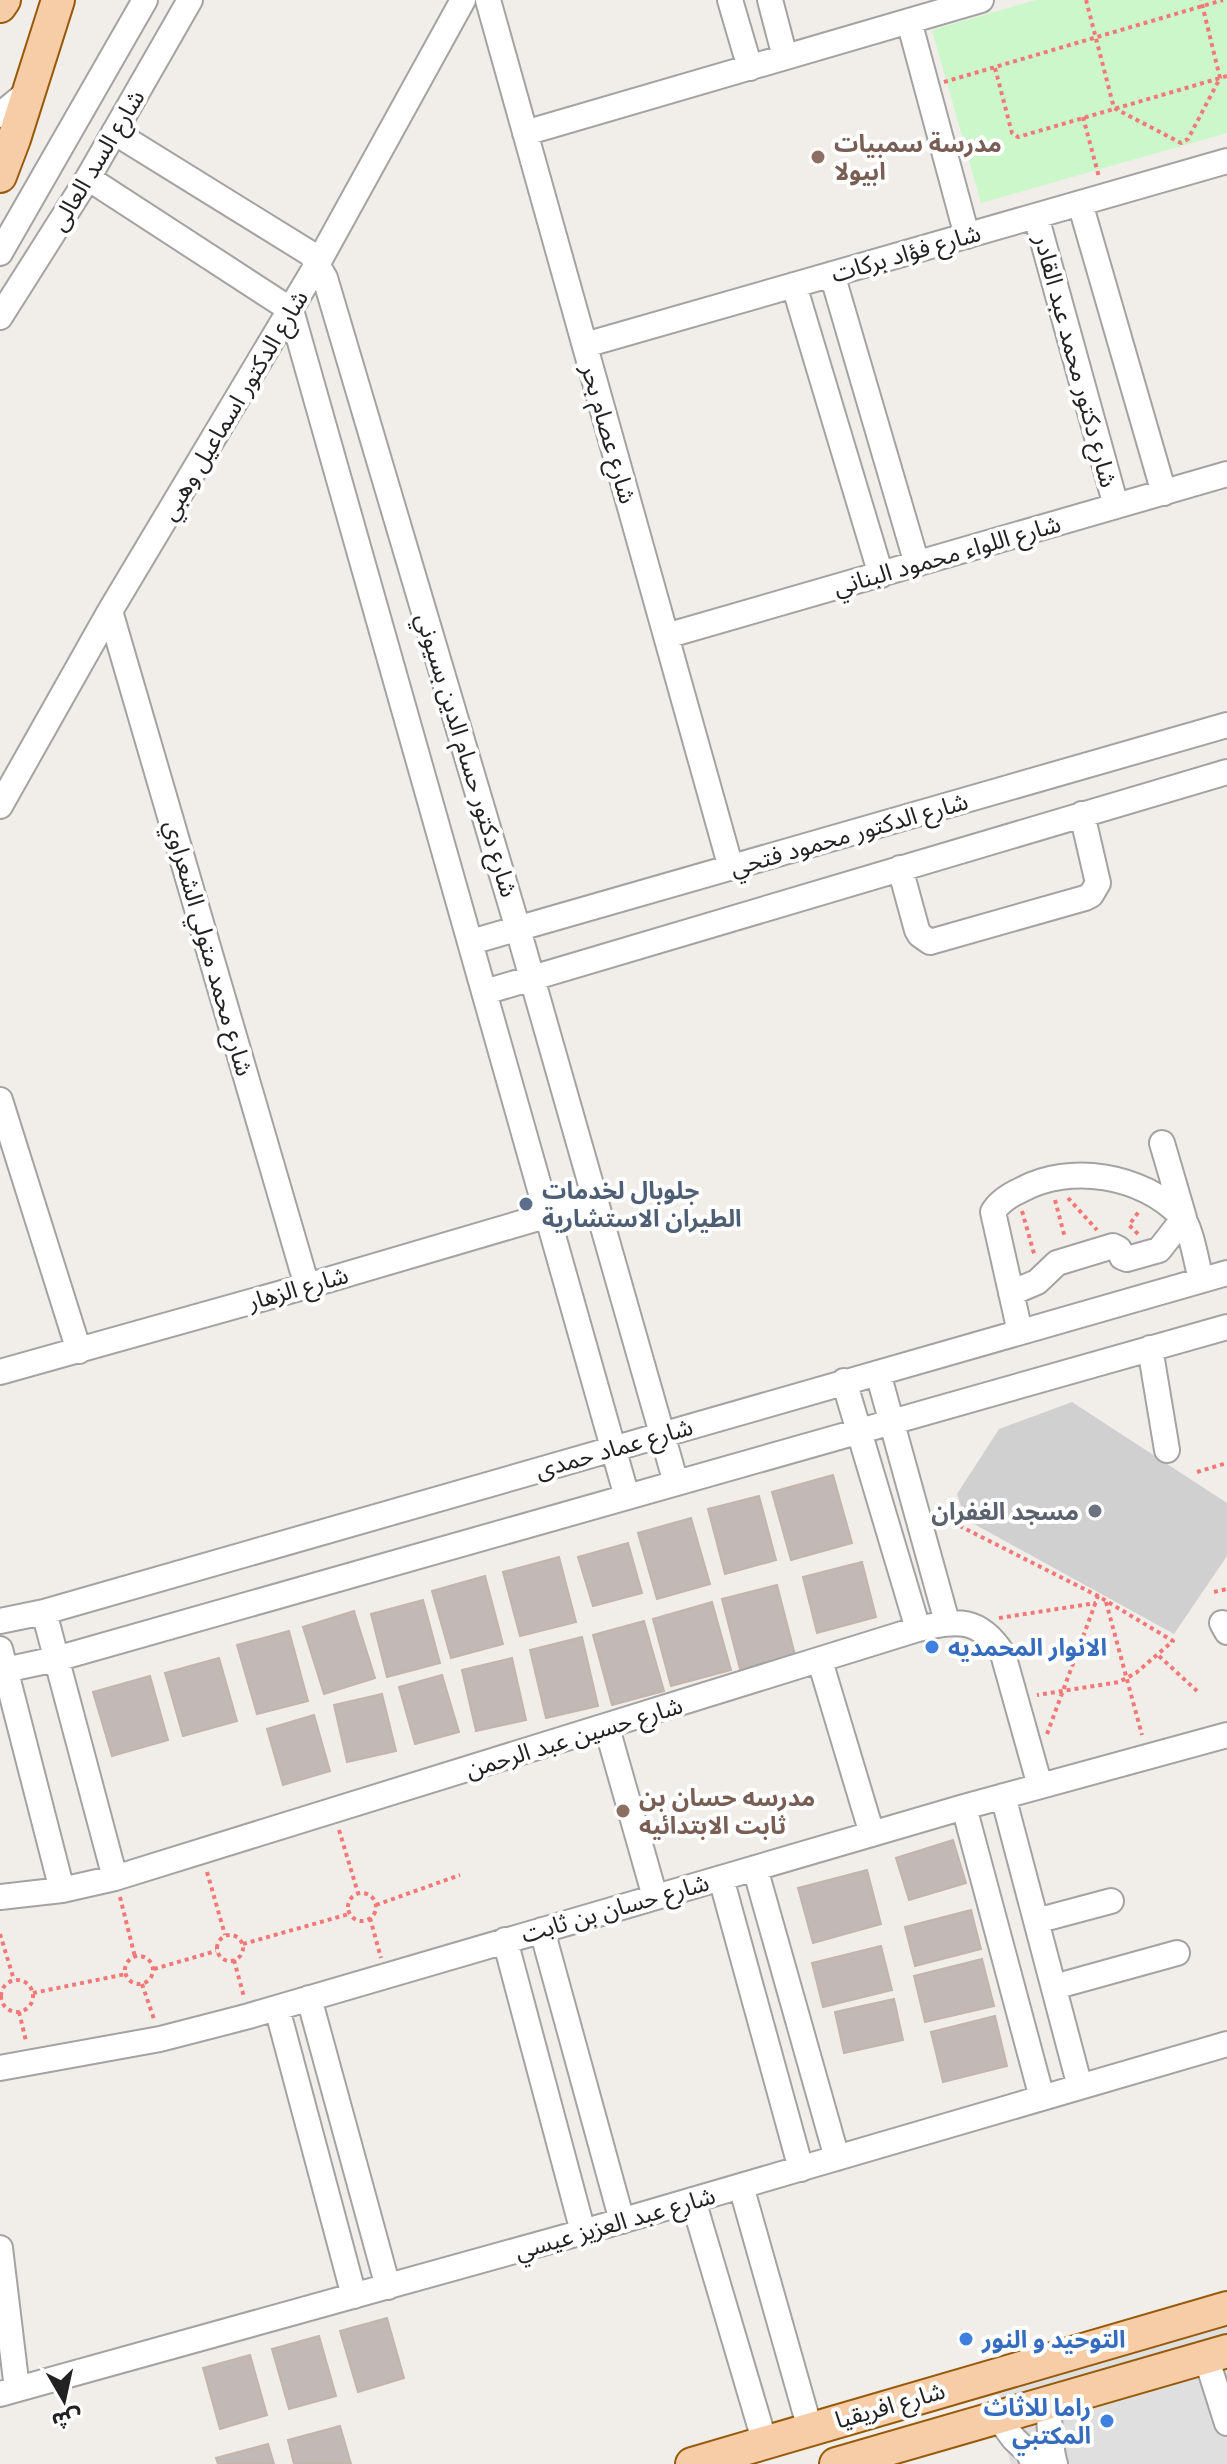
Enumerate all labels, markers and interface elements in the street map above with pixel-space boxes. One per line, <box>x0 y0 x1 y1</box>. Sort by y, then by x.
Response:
street label: شارع السد العالى <box>44 84 153 237</box>
place label: مدرسة سمبيات ابيولا <box>834 129 1002 186</box>
marker: مدرسة سمبيات ابيولا <box>809 148 827 166</box>
street label: شارع فؤاد بركات <box>828 218 985 291</box>
street label: شارع دكتور محمد عبد القادر <box>1025 231 1124 491</box>
street label: شارع الدكتور اسماعيل وهبي <box>154 285 318 528</box>
street label: شارع عصام بحر <box>571 360 643 508</box>
street label: شارع اللواء محمود البناني <box>830 509 1065 606</box>
street label: شارع دكتور حسام الدين بسيوني <box>406 609 524 902</box>
street label: شارع الدكتور محمود فتحي <box>727 786 972 886</box>
street label: شارع محمد متولي الشعراوي <box>154 817 259 1081</box>
place label: جلوبال لخدمات الطيران الاستشارية <box>542 1176 742 1233</box>
marker: جلوبال لخدمات الطيران الاستشارية <box>517 1195 535 1213</box>
street label: شارع الزهار <box>244 1260 352 1319</box>
street label: شارع عماد حمدى <box>532 1412 697 1487</box>
place label: مسجد الغفران <box>931 1497 1079 1526</box>
marker: مسجد الغفران <box>1086 1502 1104 1520</box>
place label: الانوار المحمديه <box>948 1633 1107 1662</box>
marker: الانوار المحمديه <box>923 1638 941 1656</box>
street label: شارع حسين عبد الرحمن <box>462 1690 687 1787</box>
place label: مدرسه حسان بن ثابت الابتدائيه <box>639 1783 815 1840</box>
marker: مدرسه حسان بن ثابت الابتدائيه <box>614 1802 632 1820</box>
street label: شارع حسان بن ثابت <box>518 1867 713 1952</box>
street label: شارع عبد العزيز عيسي <box>511 2181 720 2270</box>
place label: التوحيد و النور <box>981 2325 1125 2354</box>
marker: التوحيد و النور <box>957 2330 975 2348</box>
north arrow <box>24 2360 104 2440</box>
street label: شارع افريقيا <box>832 2375 949 2437</box>
place label: راما للاثاث المكتبي <box>984 2393 1091 2455</box>
text: ش <box>50 2405 84 2435</box>
marker: راما للاثاث المكتبي <box>1098 2412 1116 2430</box>

